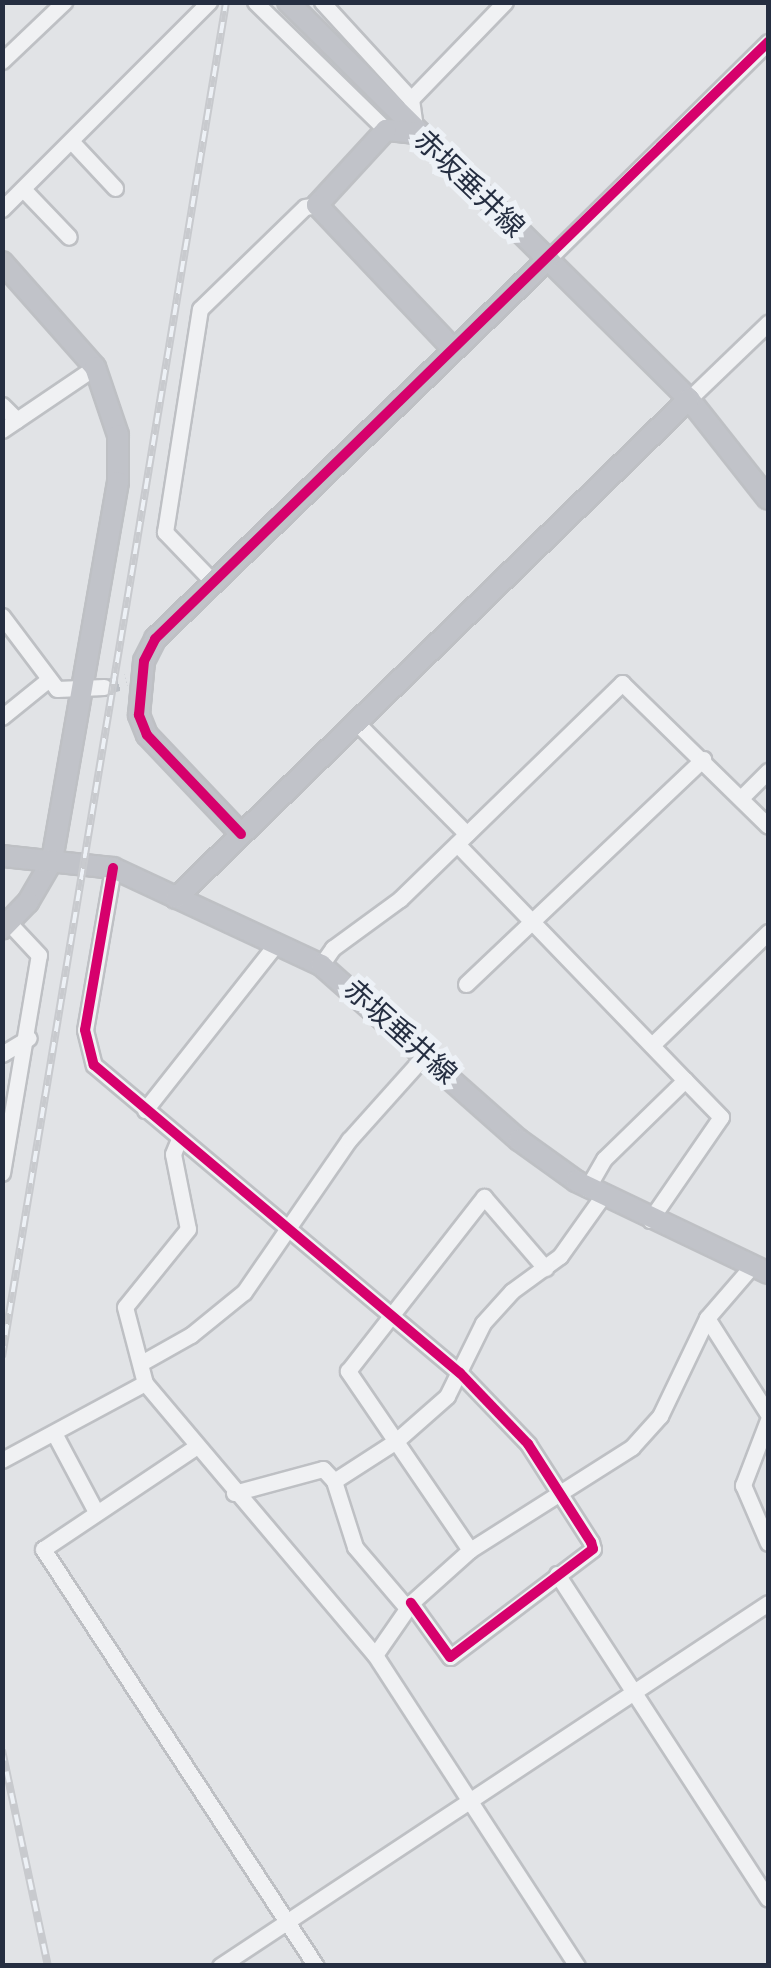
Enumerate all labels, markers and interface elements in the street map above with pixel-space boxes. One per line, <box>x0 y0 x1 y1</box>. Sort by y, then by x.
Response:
street label: 赤坂垂井線 <box>407 123 531 245</box>
street label: 赤坂垂井線 <box>337 973 463 1091</box>

